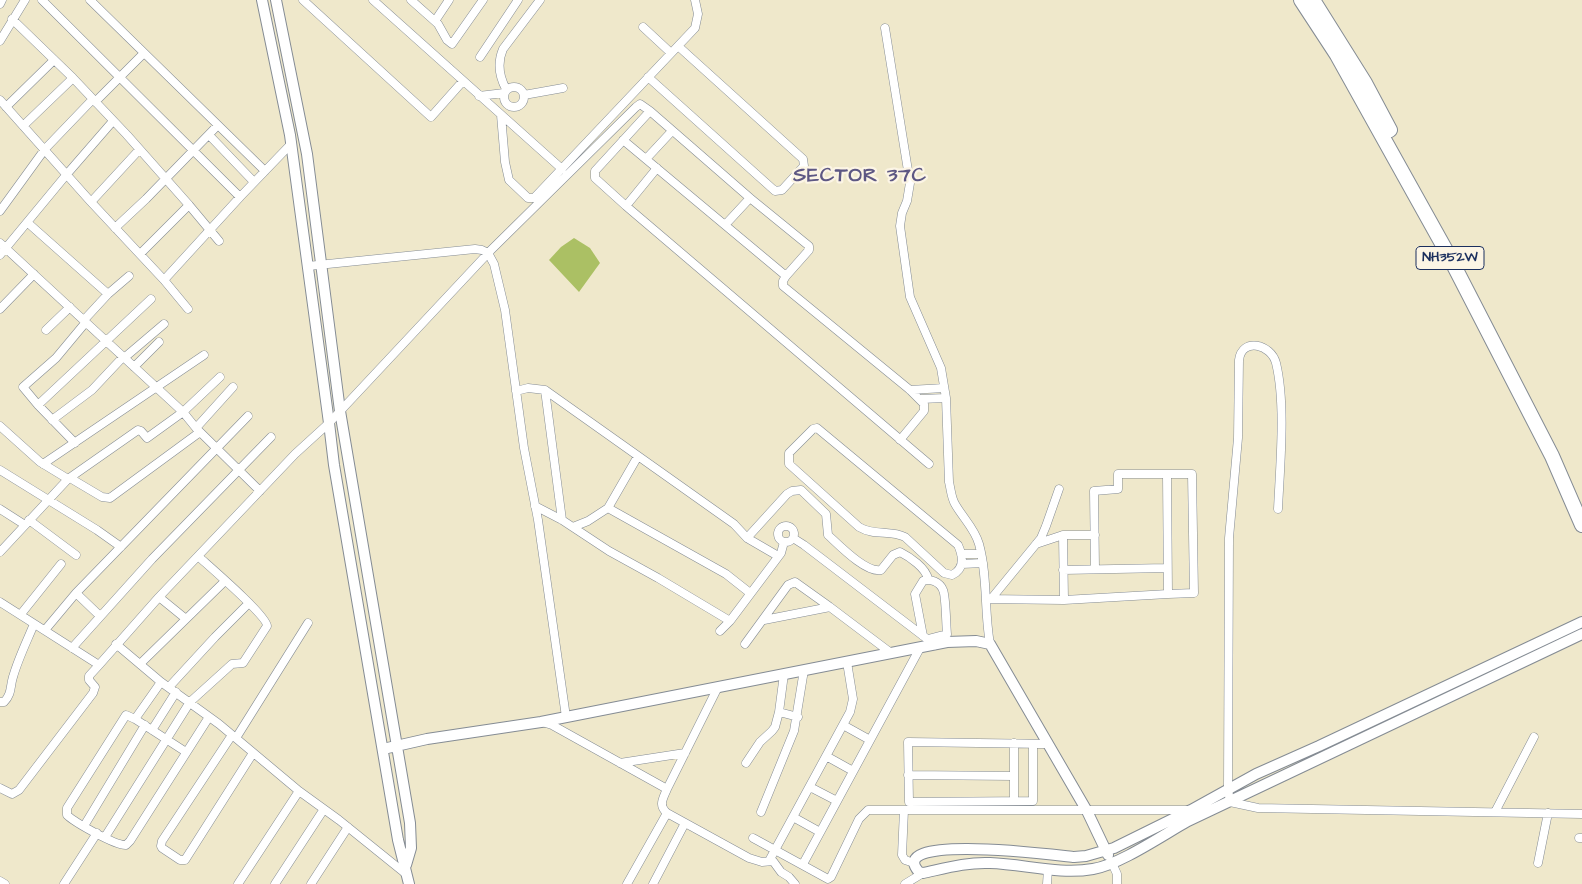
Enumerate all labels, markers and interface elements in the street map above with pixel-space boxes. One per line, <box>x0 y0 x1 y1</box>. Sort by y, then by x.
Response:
district label: SECTOR 37C <box>792 165 928 189</box>
road number: NH352W <box>1416 247 1484 270</box>

